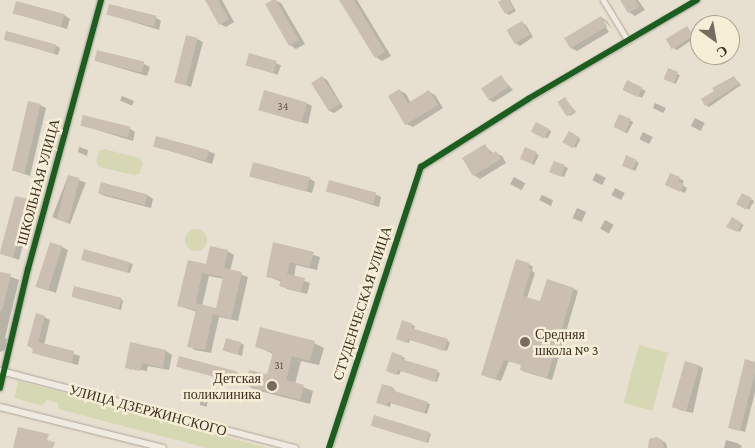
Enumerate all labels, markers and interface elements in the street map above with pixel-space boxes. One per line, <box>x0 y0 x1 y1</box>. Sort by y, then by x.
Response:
north arrow <box>690 15 740 65</box>
text: С <box>714 42 731 61</box>
house number: 34 <box>278 99 288 113</box>
street label: ШКОЛЬНАЯ УЛИЦА <box>13 117 63 247</box>
street label: СТУДЕНЧЕСКАЯ УЛИЦА <box>329 224 395 382</box>
place label: Средняя школа № 3 <box>535 326 598 358</box>
marker: Средняя школа № 3 <box>519 336 531 348</box>
house number: 31 <box>275 358 283 372</box>
place label: Детская поликлиника <box>183 370 261 402</box>
marker: Детская поликлиника <box>265 379 279 393</box>
street label: УЛИЦА ДЗЕРЖИНСКОГО <box>67 381 229 439</box>

